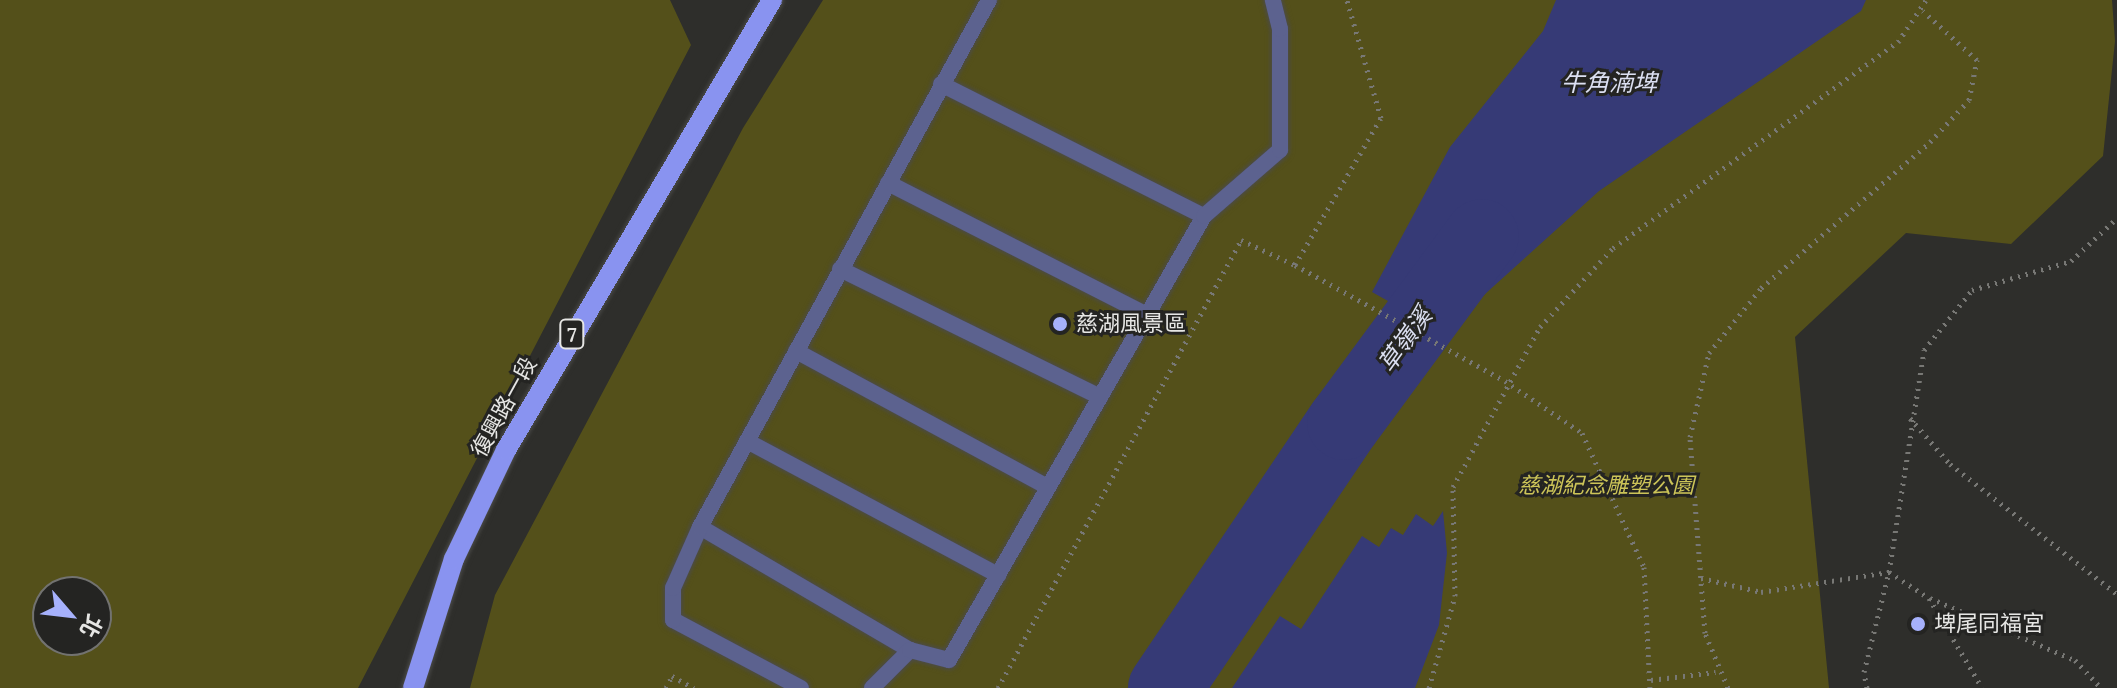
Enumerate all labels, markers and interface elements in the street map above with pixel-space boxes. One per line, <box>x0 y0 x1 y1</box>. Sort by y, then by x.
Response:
water label: 牛角湳埤 <box>1561 69 1657 97</box>
water label: 草嶺溪 <box>1372 302 1438 378</box>
place label: 慈湖風景區 <box>1076 311 1186 337</box>
marker: 慈湖風景區 <box>1051 315 1069 333</box>
road number: 7 <box>558 318 586 350</box>
street label: 復興路一段 <box>466 352 542 462</box>
park label: 慈湖紀念雕塑公園 <box>1518 473 1694 499</box>
north arrow <box>32 576 112 656</box>
text: 北 <box>74 610 109 643</box>
place label: 埤尾同福宮 <box>1934 611 2044 637</box>
marker: 埤尾同福宮 <box>1909 615 1927 633</box>

